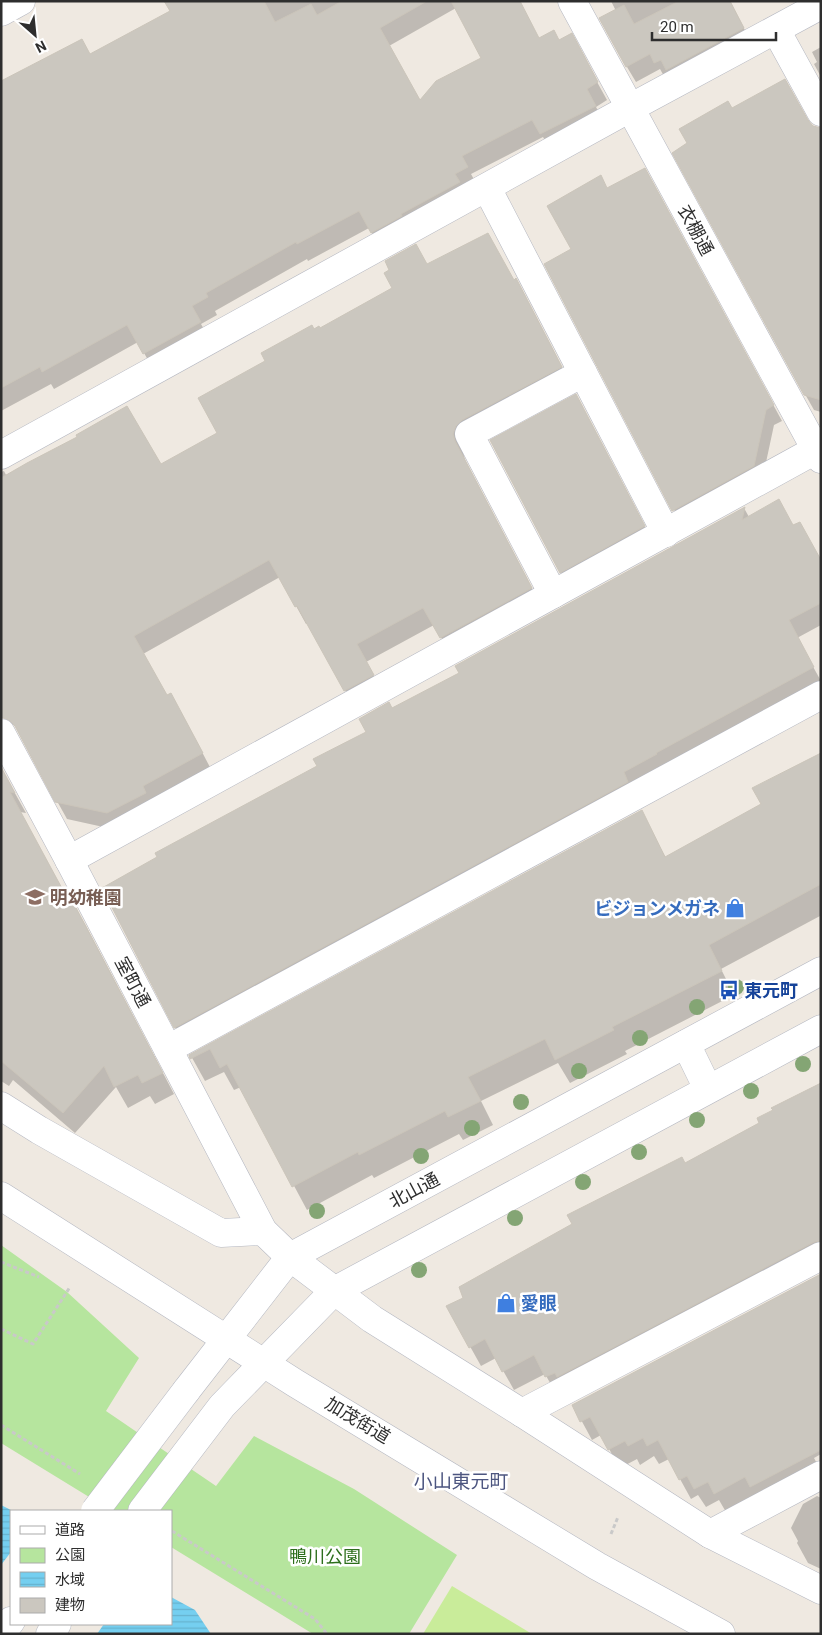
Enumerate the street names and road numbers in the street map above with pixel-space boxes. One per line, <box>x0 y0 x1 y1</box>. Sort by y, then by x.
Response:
street label: 衣棚通 <box>674 201 718 259</box>
street label: 室町通 <box>111 953 155 1011</box>
street label: 北山通 <box>385 1168 443 1212</box>
street label: 加茂街道 <box>322 1392 394 1448</box>

